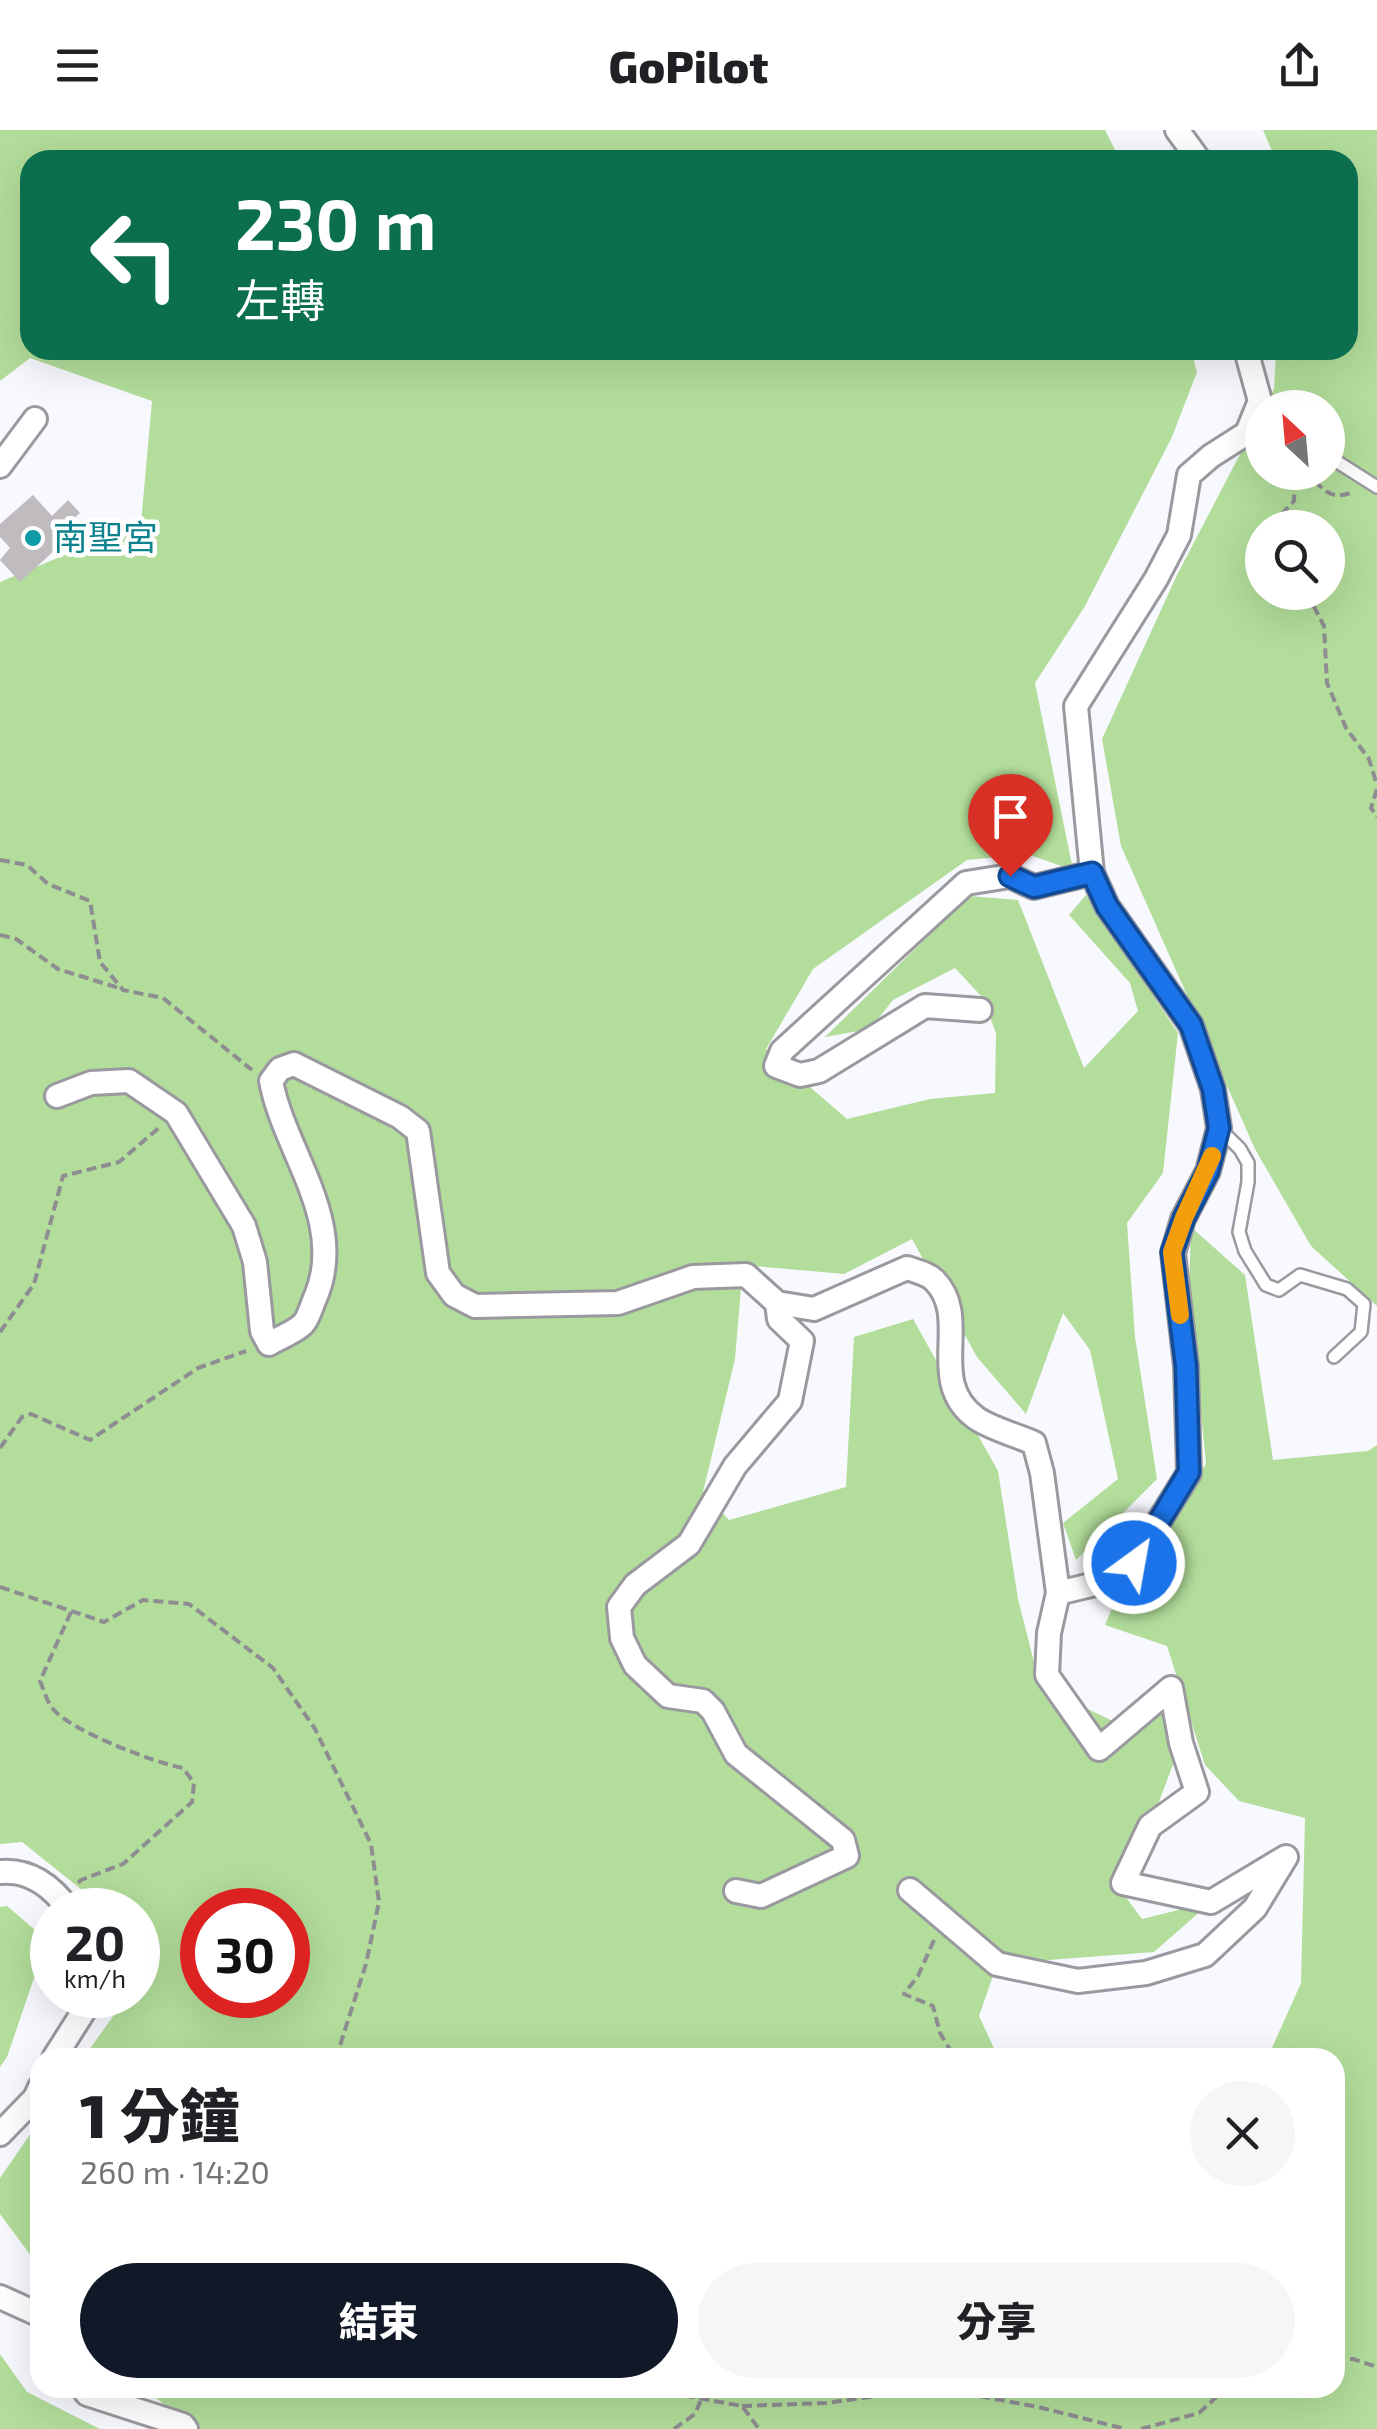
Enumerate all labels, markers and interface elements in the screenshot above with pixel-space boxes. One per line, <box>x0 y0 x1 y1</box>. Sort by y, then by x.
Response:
icon: menu <box>50 38 105 93</box>
text: GoPilot <box>609 38 768 92</box>
icon: share <box>1272 38 1327 93</box>
text: 230 m <box>235 180 436 264</box>
icon: left <box>70 190 200 320</box>
text: 左轉 <box>235 272 325 326</box>
north arrow <box>1245 390 1345 490</box>
map controls <box>1245 390 1345 610</box>
button: search <box>1245 510 1345 610</box>
place label: 南聖宮 <box>53 515 158 557</box>
marker: 南聖宮 <box>22 527 44 549</box>
pin <box>968 774 1053 877</box>
icon: arrive <box>983 789 1038 844</box>
position arrow <box>1082 1511 1186 1615</box>
speed limit sign: 30 <box>180 1888 310 2018</box>
text: 20 <box>65 1911 125 1971</box>
text: km/h <box>64 1963 126 1993</box>
text: 1 分鐘 <box>80 2078 240 2150</box>
button: close <box>1190 2081 1295 2186</box>
text: 260 m · 14:20 <box>80 2152 270 2190</box>
button: 結束 <box>80 2263 678 2378</box>
button: 分享 <box>698 2263 1295 2378</box>

